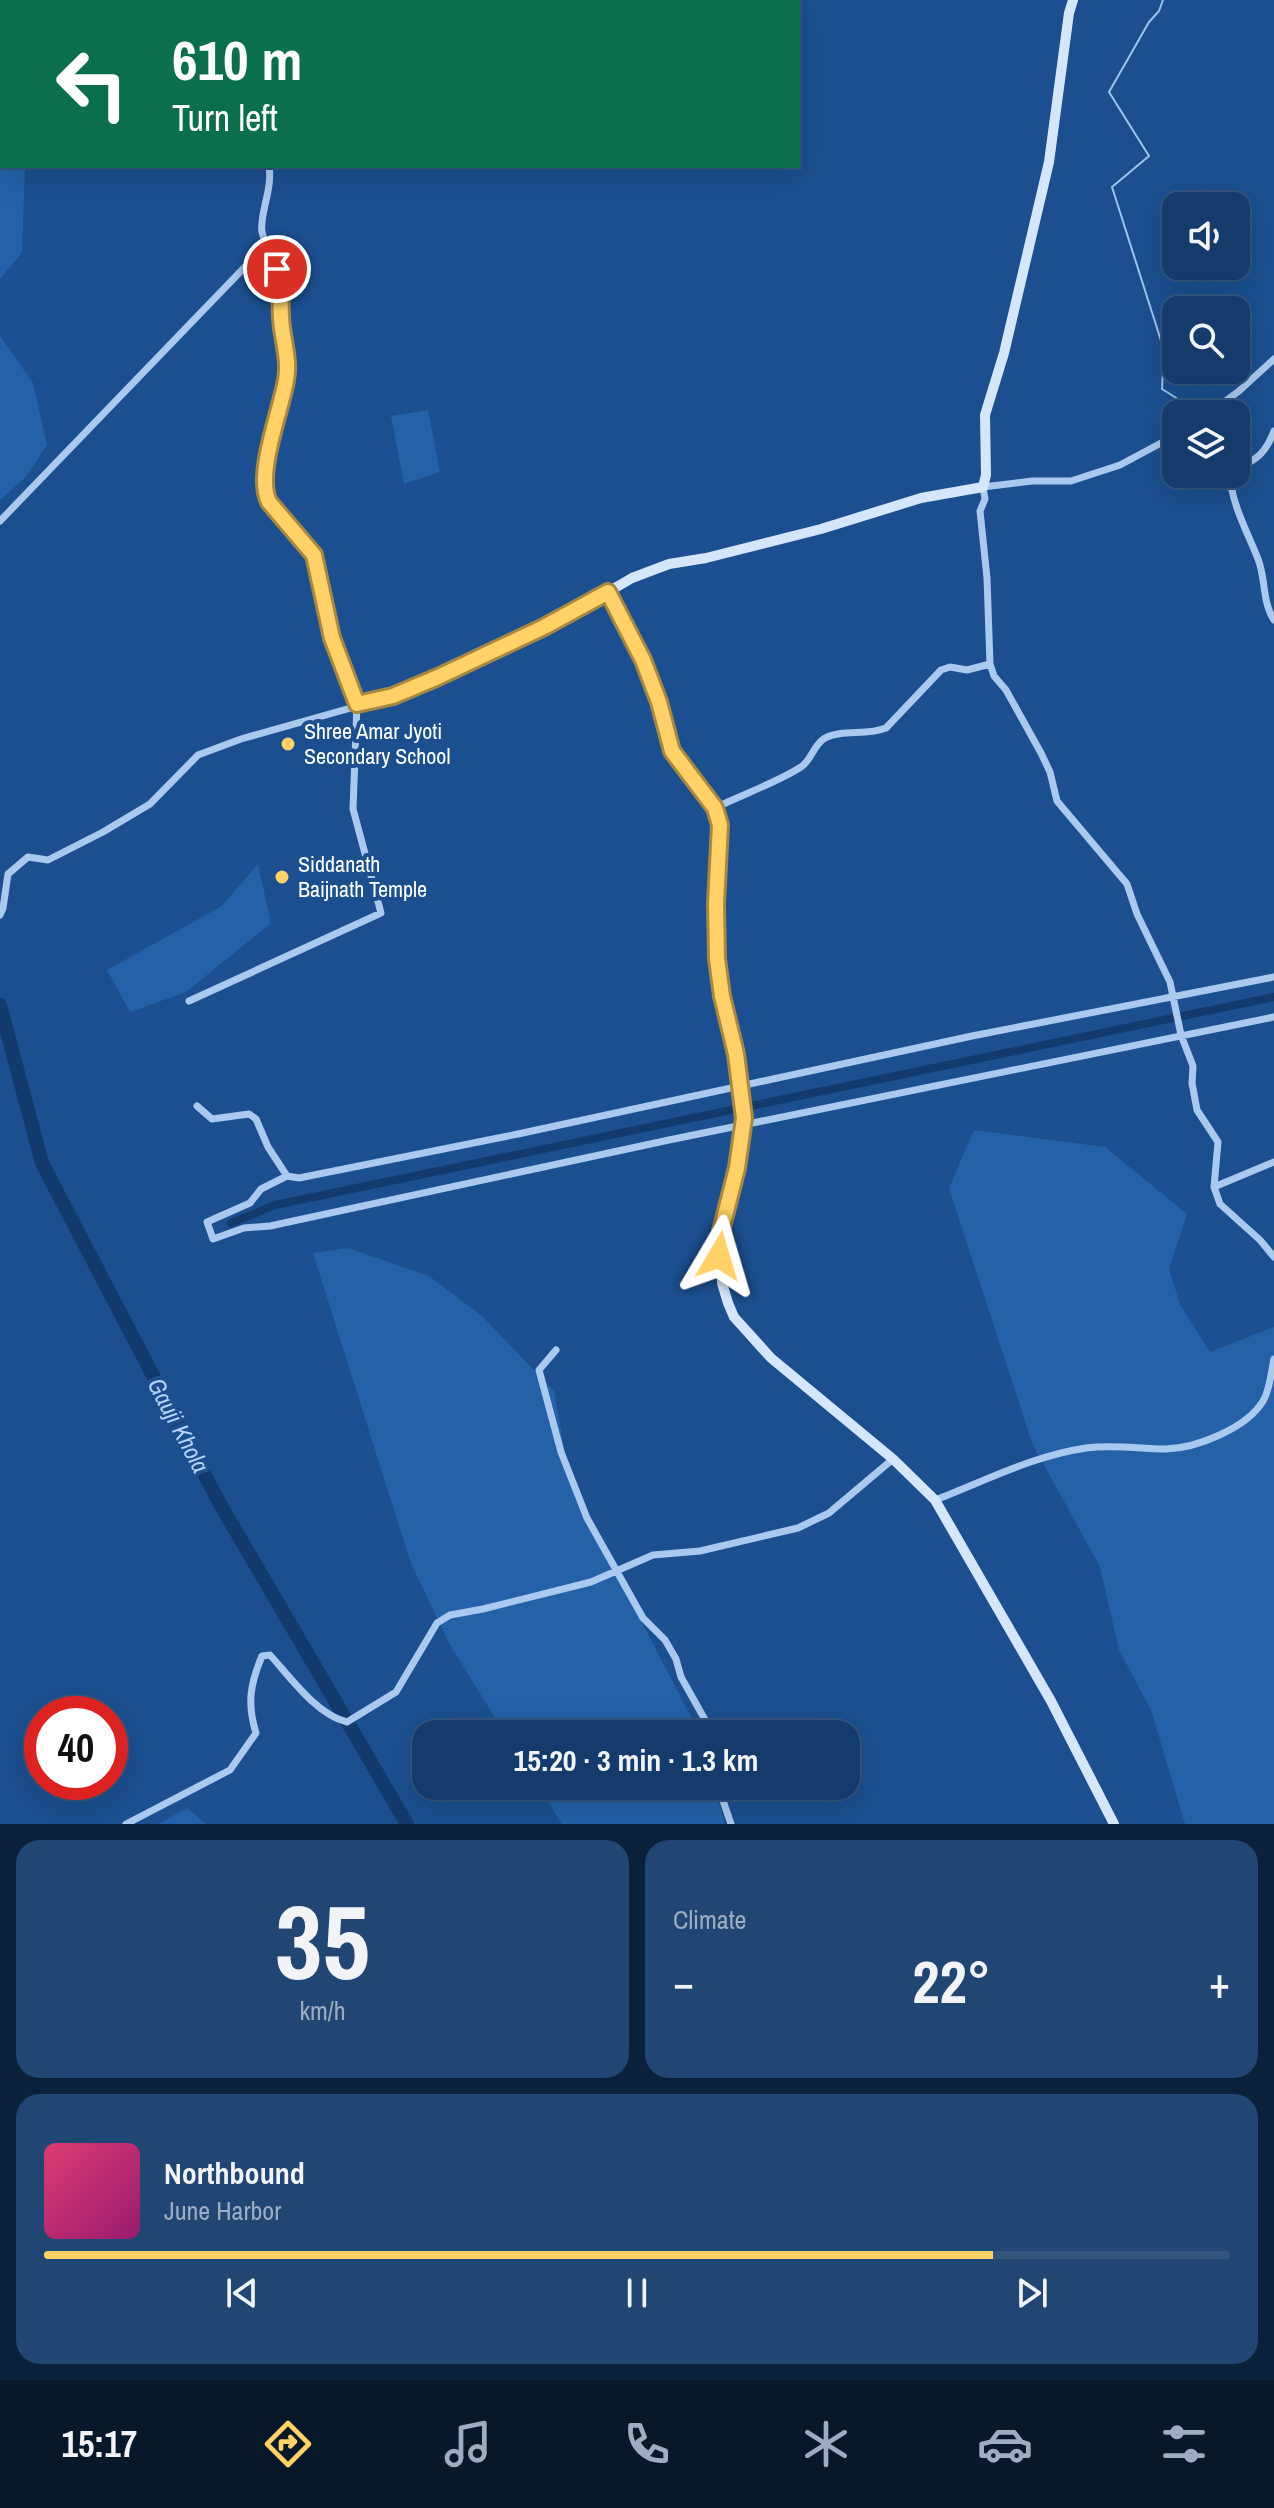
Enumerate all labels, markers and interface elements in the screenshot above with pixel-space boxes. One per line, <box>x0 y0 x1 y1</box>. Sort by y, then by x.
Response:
text: 610 m <box>172 22 302 97</box>
icon: left <box>40 32 144 136</box>
text: Turn left <box>172 94 278 142</box>
map controls <box>1162 192 1250 488</box>
button: sound <box>1162 192 1250 280</box>
pin <box>243 235 311 303</box>
icon: arrive <box>255 247 299 291</box>
button: search <box>1162 296 1250 384</box>
button: layers <box>1162 400 1250 488</box>
place label: Shree Amar Jyoti Secondary School <box>304 716 450 771</box>
marker: Shree Amar Jyoti Secondary School <box>279 735 297 753</box>
place label: Siddanath Baijnath Temple <box>298 849 427 904</box>
marker: Siddanath Baijnath Temple <box>273 868 291 886</box>
position arrow <box>677 1214 761 1298</box>
water label: Gauji Khola <box>141 1372 217 1478</box>
speed limit sign: 40 <box>24 1696 128 1800</box>
text: 15:20 · 3 min · 1.3 km <box>514 1740 758 1780</box>
text: 35 <box>275 1871 370 2011</box>
text: Climate <box>673 1902 746 1937</box>
text: 22° <box>912 1941 991 2022</box>
text: − <box>673 1952 694 2012</box>
text: + <box>1209 1952 1230 2012</box>
text: km/h <box>299 1993 346 2028</box>
text: Northbound <box>164 2153 305 2193</box>
text: June Harbor <box>164 2193 281 2228</box>
icon: previous <box>220 2271 264 2315</box>
icon: pause <box>615 2271 659 2315</box>
icon: next <box>1010 2271 1054 2315</box>
icon: directions <box>260 2416 316 2472</box>
icon: music <box>440 2416 496 2472</box>
icon: phone <box>619 2416 675 2472</box>
icon: climate <box>798 2416 854 2472</box>
icon: car <box>977 2416 1033 2472</box>
icon: filters <box>1156 2416 1212 2472</box>
text: 15:17 <box>62 2420 137 2468</box>

